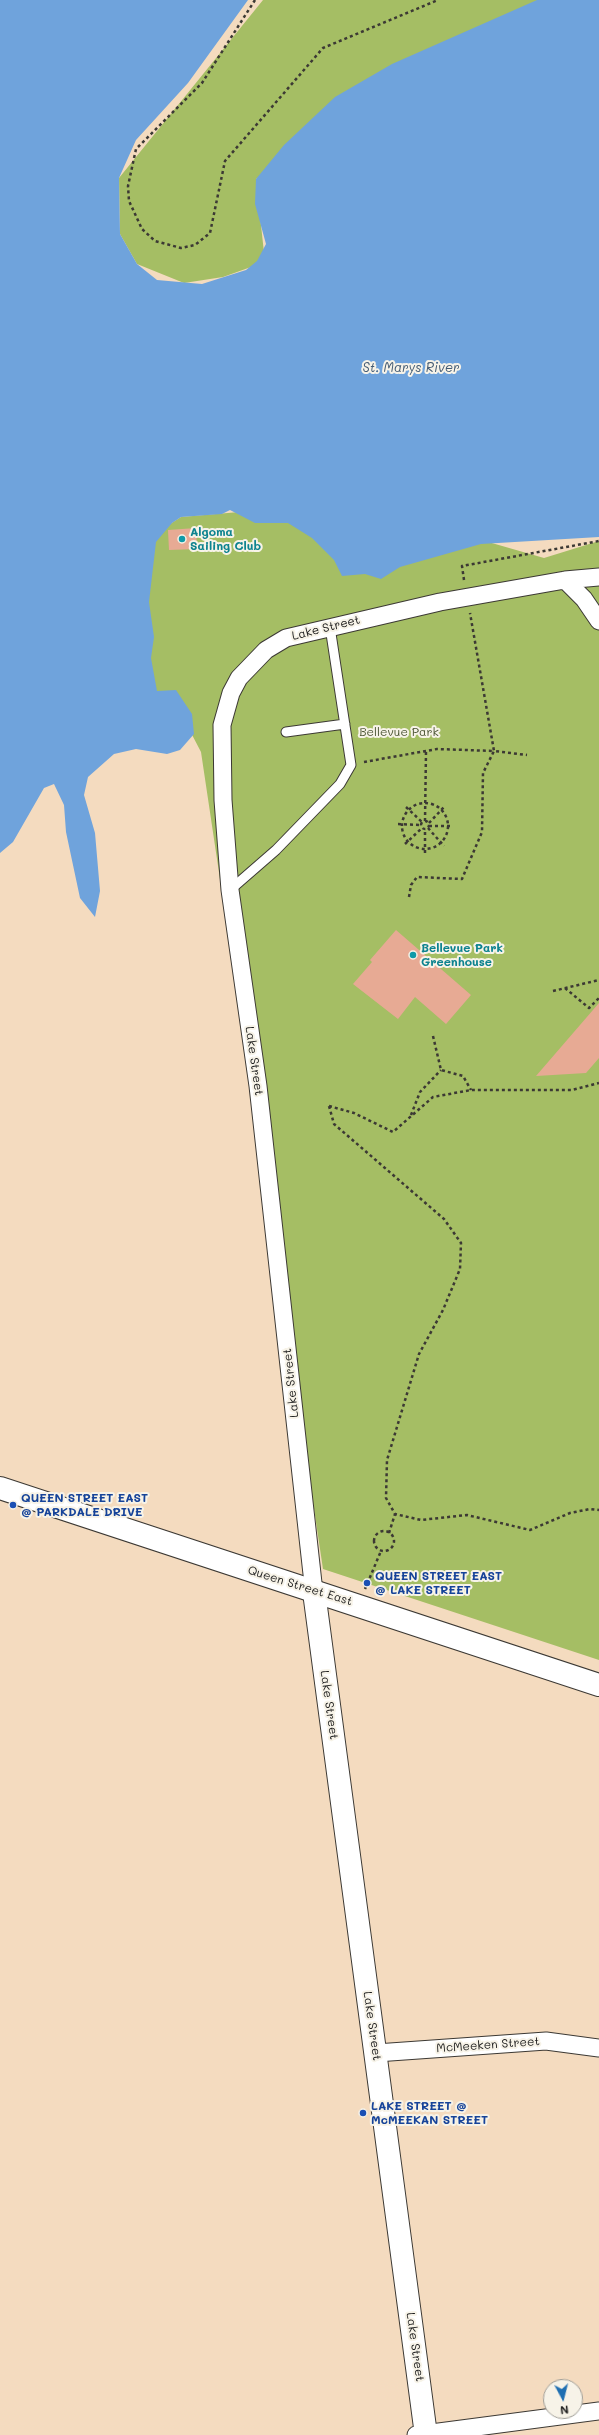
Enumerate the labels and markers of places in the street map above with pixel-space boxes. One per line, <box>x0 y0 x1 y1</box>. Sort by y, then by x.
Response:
place label: Algoma Sailing Club <box>190 525 261 553</box>
marker: Algoma Sailing Club <box>177 534 187 544</box>
place label: Bellevue Park Greenhouse <box>421 941 503 969</box>
marker: Bellevue Park Greenhouse <box>408 950 418 960</box>
place label: QUEEN STREET EAST @ PARKDALE DRIVE <box>21 1491 148 1519</box>
marker: QUEEN STREET EAST @ PARKDALE DRIVE <box>8 1500 18 1510</box>
place label: QUEEN STREET EAST @ LAKE STREET <box>375 1569 502 1597</box>
marker: QUEEN STREET EAST @ LAKE STREET <box>362 1578 372 1588</box>
place label: LAKE STREET @ McMEEKAN STREET <box>371 2099 488 2127</box>
marker: LAKE STREET @ McMEEKAN STREET <box>358 2108 368 2118</box>

